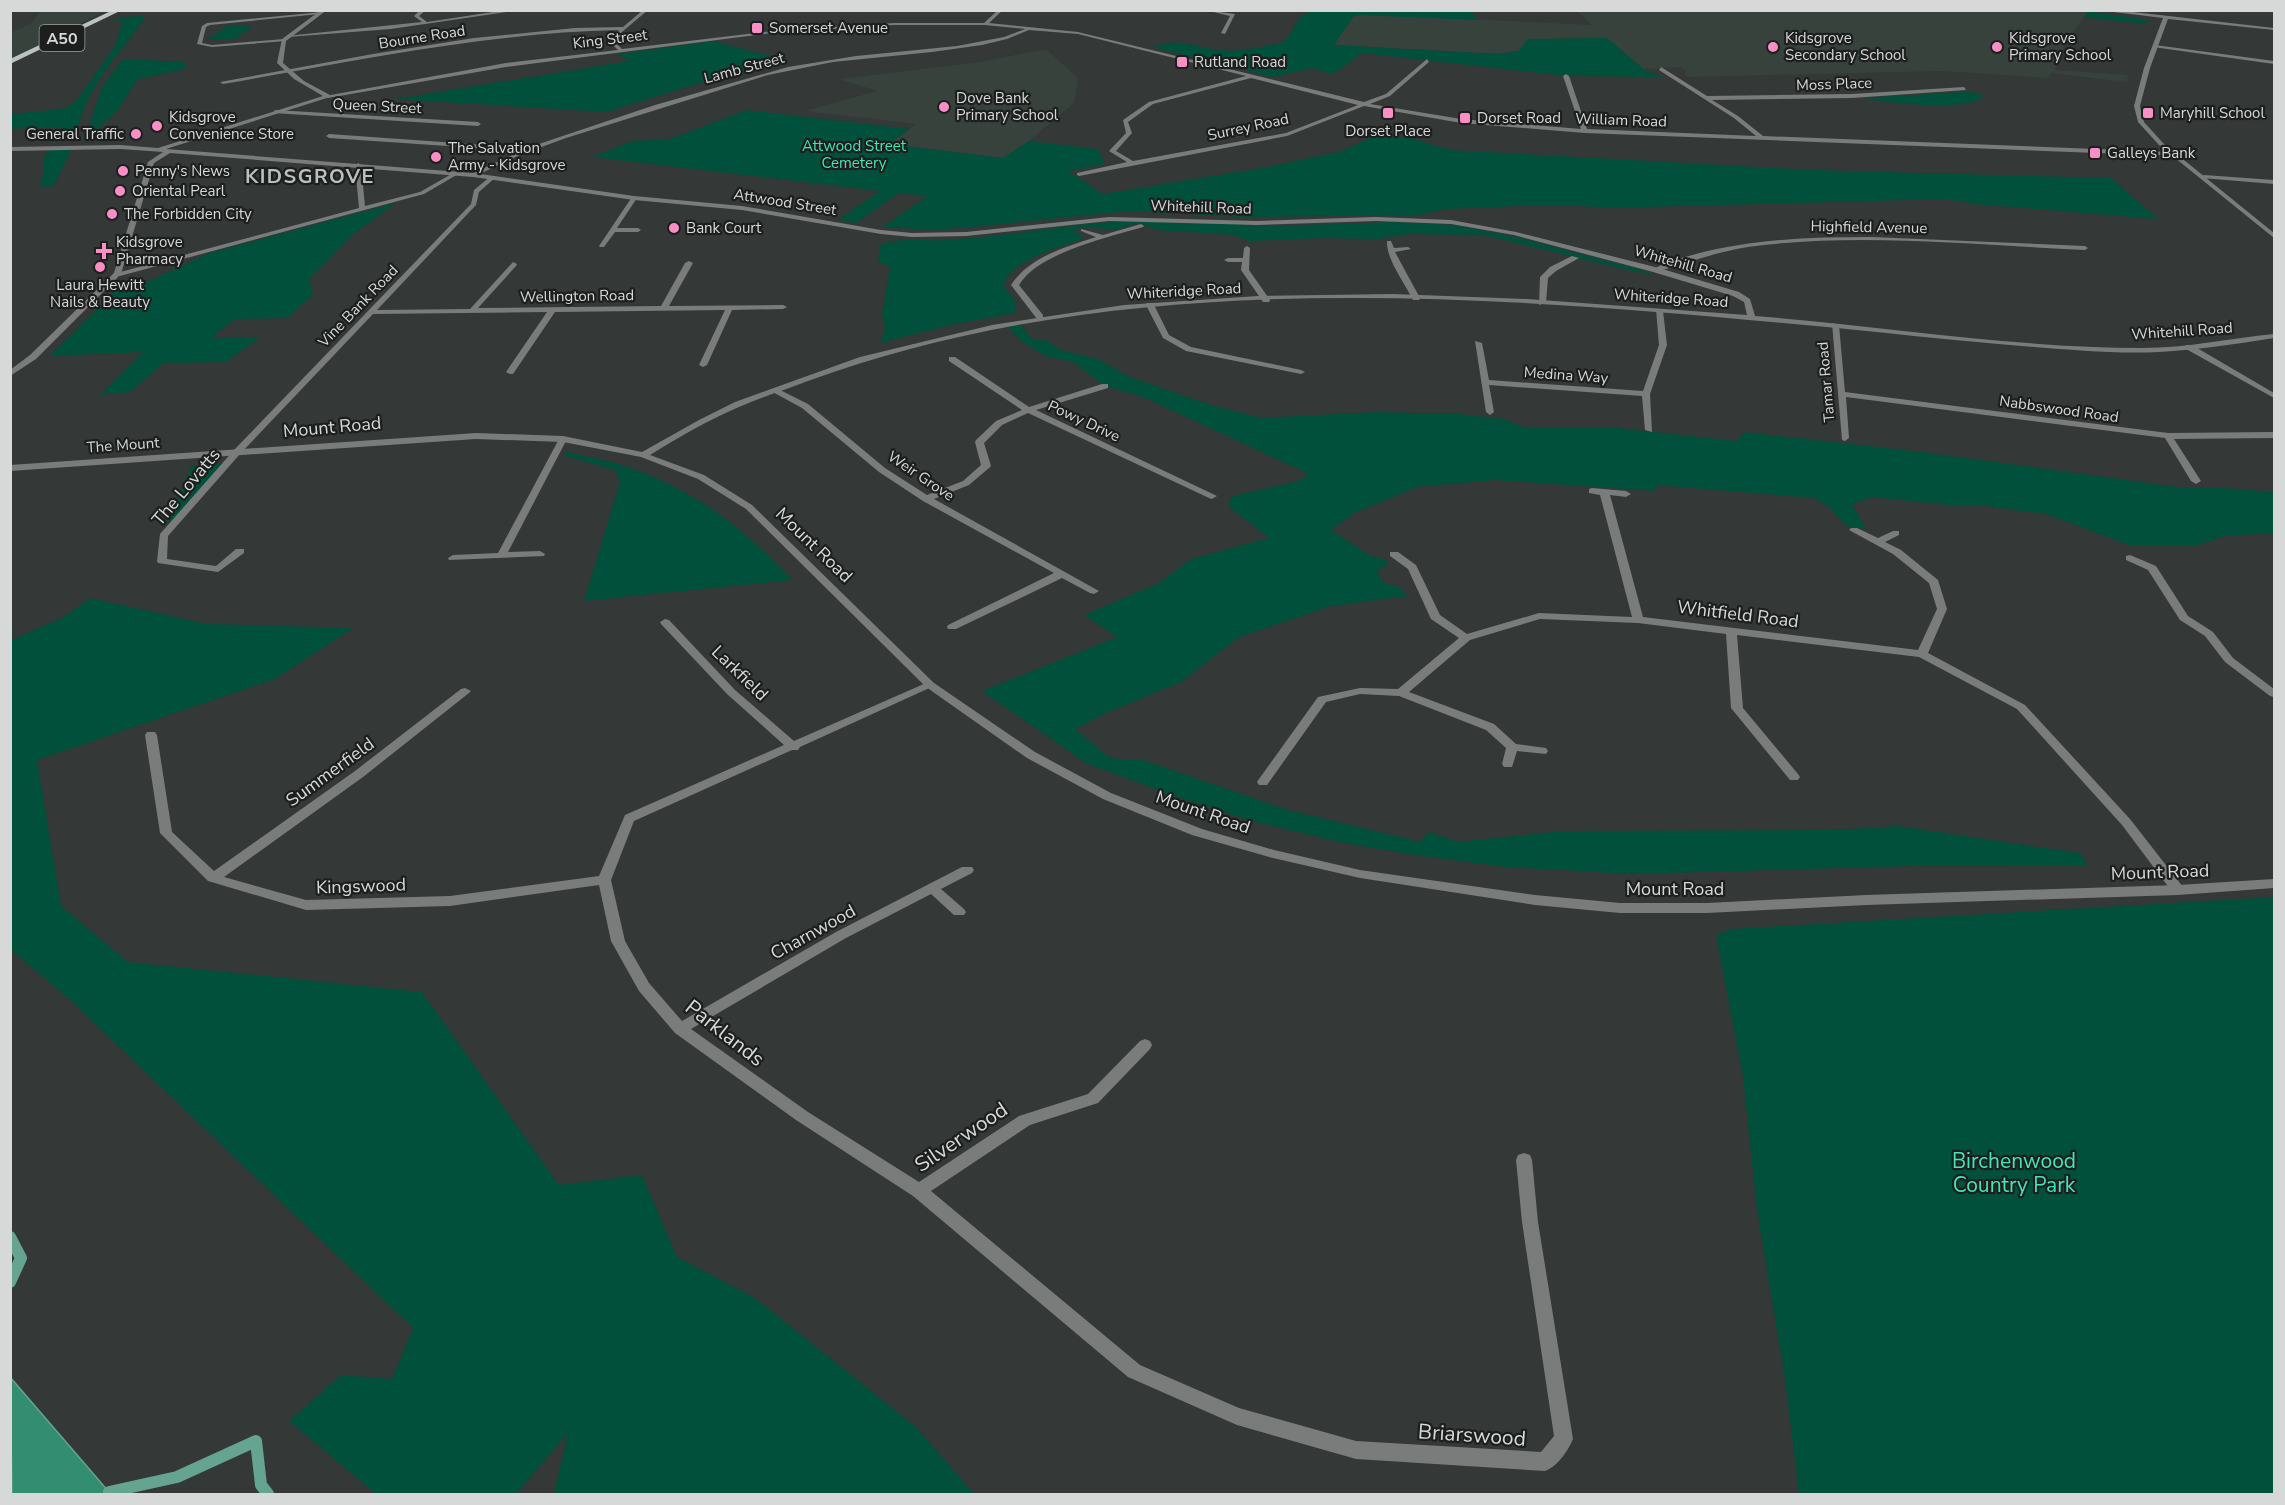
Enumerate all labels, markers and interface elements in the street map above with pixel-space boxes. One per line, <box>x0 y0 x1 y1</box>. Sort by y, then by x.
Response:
place label: Somerset Avenue <box>769 18 888 38</box>
street label: Bourne Road <box>377 20 467 54</box>
marker: Somerset Avenue <box>750 21 764 35</box>
street label: King Street <box>572 24 649 53</box>
road number: A50 <box>40 25 84 51</box>
place label: Kidsgrove Secondary School <box>1785 28 1906 65</box>
place label: Kidsgrove Primary School <box>2009 28 2112 65</box>
marker: Kidsgrove Secondary School <box>1766 40 1780 54</box>
marker: Kidsgrove Primary School <box>1990 40 2004 54</box>
street label: Lamb Street <box>702 47 787 88</box>
place label: Rutland Road <box>1194 52 1286 72</box>
marker: Rutland Road <box>1175 55 1189 69</box>
street label: Moss Place <box>1796 73 1872 95</box>
place label: Dove Bank Primary School <box>956 88 1059 125</box>
street label: Queen Street <box>332 94 423 118</box>
marker: Dove Bank Primary School <box>937 100 951 114</box>
place label: Maryhill School <box>2160 103 2265 123</box>
marker: Dorset Place <box>1381 106 1395 120</box>
marker: Maryhill School <box>2141 106 2155 120</box>
place label: Kidsgrove Convenience Store <box>169 107 294 144</box>
place label: Dorset Road <box>1477 108 1561 128</box>
street label: William Road <box>1575 108 1667 132</box>
street label: Surrey Road <box>1206 109 1290 145</box>
marker: Dorset Road <box>1458 111 1472 125</box>
marker: Kidsgrove Convenience Store <box>150 119 164 133</box>
place label: Dorset Place <box>1345 121 1431 141</box>
place label: General Traffic <box>26 124 124 144</box>
marker: General Traffic <box>129 127 143 141</box>
park label: Attwood Street Cemetery <box>802 136 907 173</box>
place label: The Salvation Army - Kidsgrove <box>448 138 566 175</box>
place label: Galleys Bank <box>2107 143 2196 163</box>
marker: Galleys Bank <box>2088 146 2102 160</box>
marker: The Salvation Army - Kidsgrove <box>429 150 443 164</box>
place label: Penny's News <box>135 161 230 181</box>
district label: KIDSGROVE <box>245 163 375 190</box>
marker: Penny's News <box>116 164 130 178</box>
place label: Oriental Pearl <box>132 181 226 201</box>
marker: Oriental Pearl <box>113 184 127 198</box>
street label: Attwood Street <box>732 184 839 220</box>
street label: Whitehill Road <box>1150 195 1252 219</box>
place label: The Forbidden City <box>124 204 252 224</box>
marker: The Forbidden City <box>105 207 119 221</box>
street label: Highfield Avenue <box>1811 216 1927 238</box>
place label: Bank Court <box>686 218 762 238</box>
marker: Bank Court <box>667 221 681 235</box>
place label: Kidsgrove Pharmacy <box>116 232 183 269</box>
street label: Whitehill Road <box>1632 240 1734 288</box>
marker: Kidsgrove Pharmacy <box>97 244 111 258</box>
marker: Laura Hewitt Nails & Beauty <box>93 260 107 274</box>
street label: Vine Bank Road <box>313 261 402 352</box>
place label: Laura Hewitt Nails & Beauty <box>50 275 150 312</box>
street label: Whiteridge Road <box>1126 278 1242 304</box>
street label: Whiteridge Road <box>1613 284 1729 312</box>
street label: Wellington Road <box>520 285 634 307</box>
street label: Whitehill Road <box>2131 317 2233 345</box>
street label: Tamar Road <box>1813 341 1839 423</box>
street label: Medina Way <box>1523 362 1609 388</box>
street label: Nabbswood Road <box>1998 391 2120 427</box>
street label: Powy Drive <box>1045 396 1123 446</box>
street label: Mount Road <box>282 411 382 443</box>
street label: The Mount <box>86 432 161 458</box>
street label: The Lovatts <box>146 443 226 531</box>
street label: Weir Grove <box>884 446 958 506</box>
street label: Mount Road <box>770 502 858 588</box>
street label: Whitfield Road <box>1676 595 1800 633</box>
street label: Larkfield <box>706 640 774 706</box>
street label: Summerfield <box>281 732 379 812</box>
street label: Mount Road <box>1153 785 1253 839</box>
street label: Mount Road <box>2110 858 2210 886</box>
street label: Kingswood <box>316 872 406 900</box>
street label: Mount Road <box>1626 877 1724 901</box>
street label: Charnwood <box>766 899 860 965</box>
street label: Parklands <box>680 993 770 1073</box>
street label: Silverwood <box>909 1096 1013 1178</box>
park label: Birchenwood Country Park <box>1952 1147 2076 1199</box>
street label: Briarswood <box>1417 1417 1527 1453</box>

